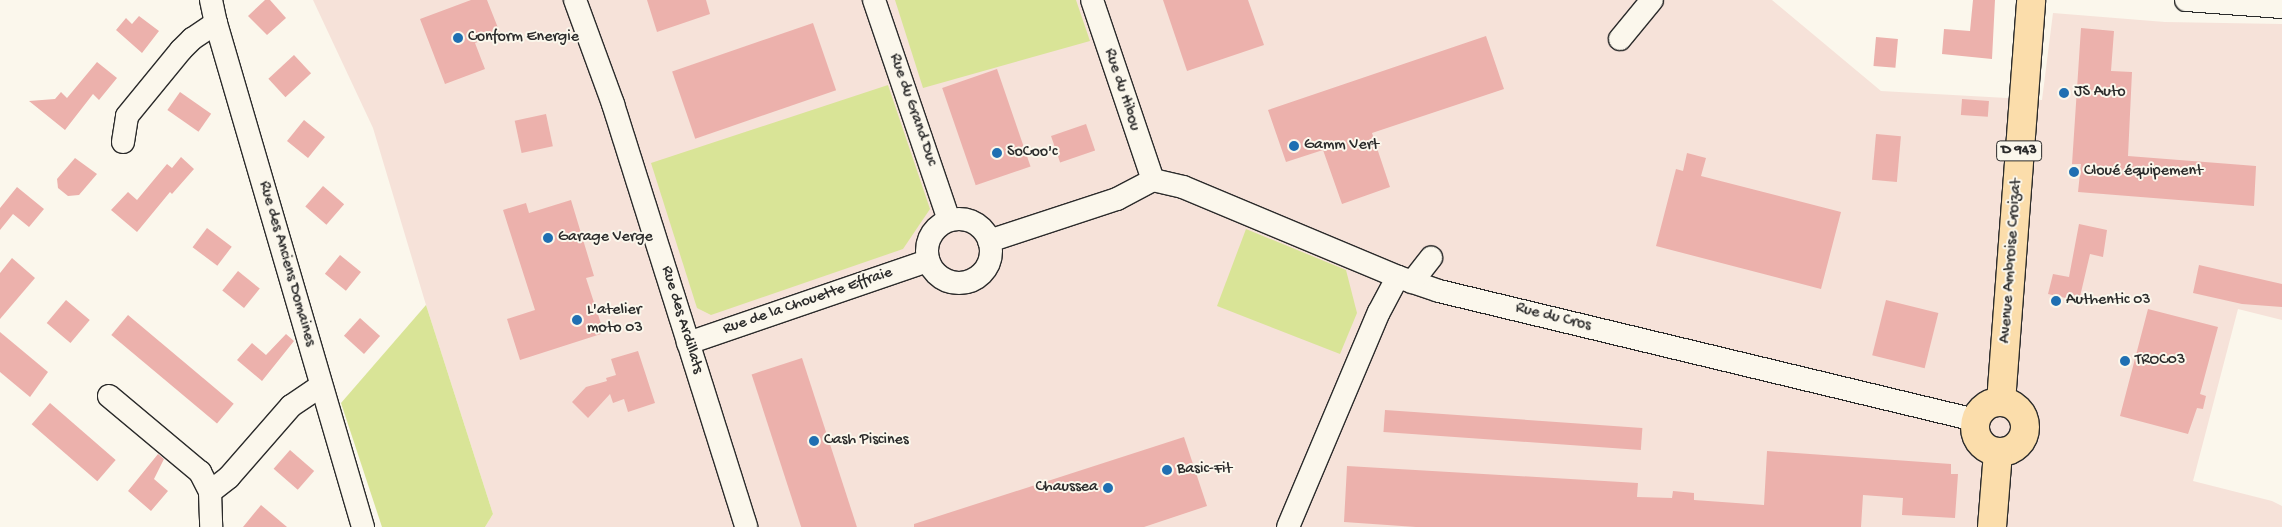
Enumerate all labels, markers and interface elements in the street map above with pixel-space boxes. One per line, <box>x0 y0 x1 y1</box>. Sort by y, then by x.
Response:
place label: Conform Energie <box>468 28 579 48</box>
marker: Conform Energie <box>452 32 464 44</box>
street label: Rue du Hibou <box>1099 46 1143 134</box>
street label: Rue du Grand Duc <box>884 51 940 169</box>
place label: JS Auto <box>2074 83 2125 103</box>
marker: JS Auto <box>2058 87 2070 99</box>
place label: Gamm Vert <box>1304 136 1379 156</box>
road number: D 943 <box>1995 138 2043 164</box>
marker: Gamm Vert <box>1288 140 1300 152</box>
place label: SoCoo'c <box>1007 143 1058 163</box>
marker: SoCoo'c <box>991 147 1003 159</box>
place label: Cloué équipement <box>2084 162 2203 182</box>
marker: Cloué équipement <box>2068 166 2080 178</box>
street label: Avenue Ambroise Croizat <box>1997 178 2027 344</box>
street label: Rue des Anciens Domaines <box>253 179 319 349</box>
place label: Garage Verge <box>558 228 653 248</box>
marker: Garage Verge <box>542 232 554 244</box>
street label: Rue des Ardillats <box>656 264 706 376</box>
street label: Rue de la Chouette Effraie <box>721 264 895 340</box>
place label: Authentic 03 <box>2066 291 2151 311</box>
marker: Authentic 03 <box>2050 295 2062 307</box>
street label: Rue du Cros <box>1513 299 1593 337</box>
place label: L'atelier moto 03 <box>587 301 643 339</box>
marker: L'atelier moto 03 <box>571 314 583 326</box>
place label: TROC03 <box>2135 351 2185 371</box>
marker: TROC03 <box>2119 355 2131 367</box>
place label: Cash Piscines <box>824 431 909 451</box>
marker: Cash Piscines <box>808 435 820 447</box>
place label: Basic-Fit <box>1177 460 1232 480</box>
marker: Basic-Fit <box>1161 464 1173 476</box>
place label: Chaussea <box>1035 478 1098 498</box>
marker: Chaussea <box>1102 482 1114 494</box>

